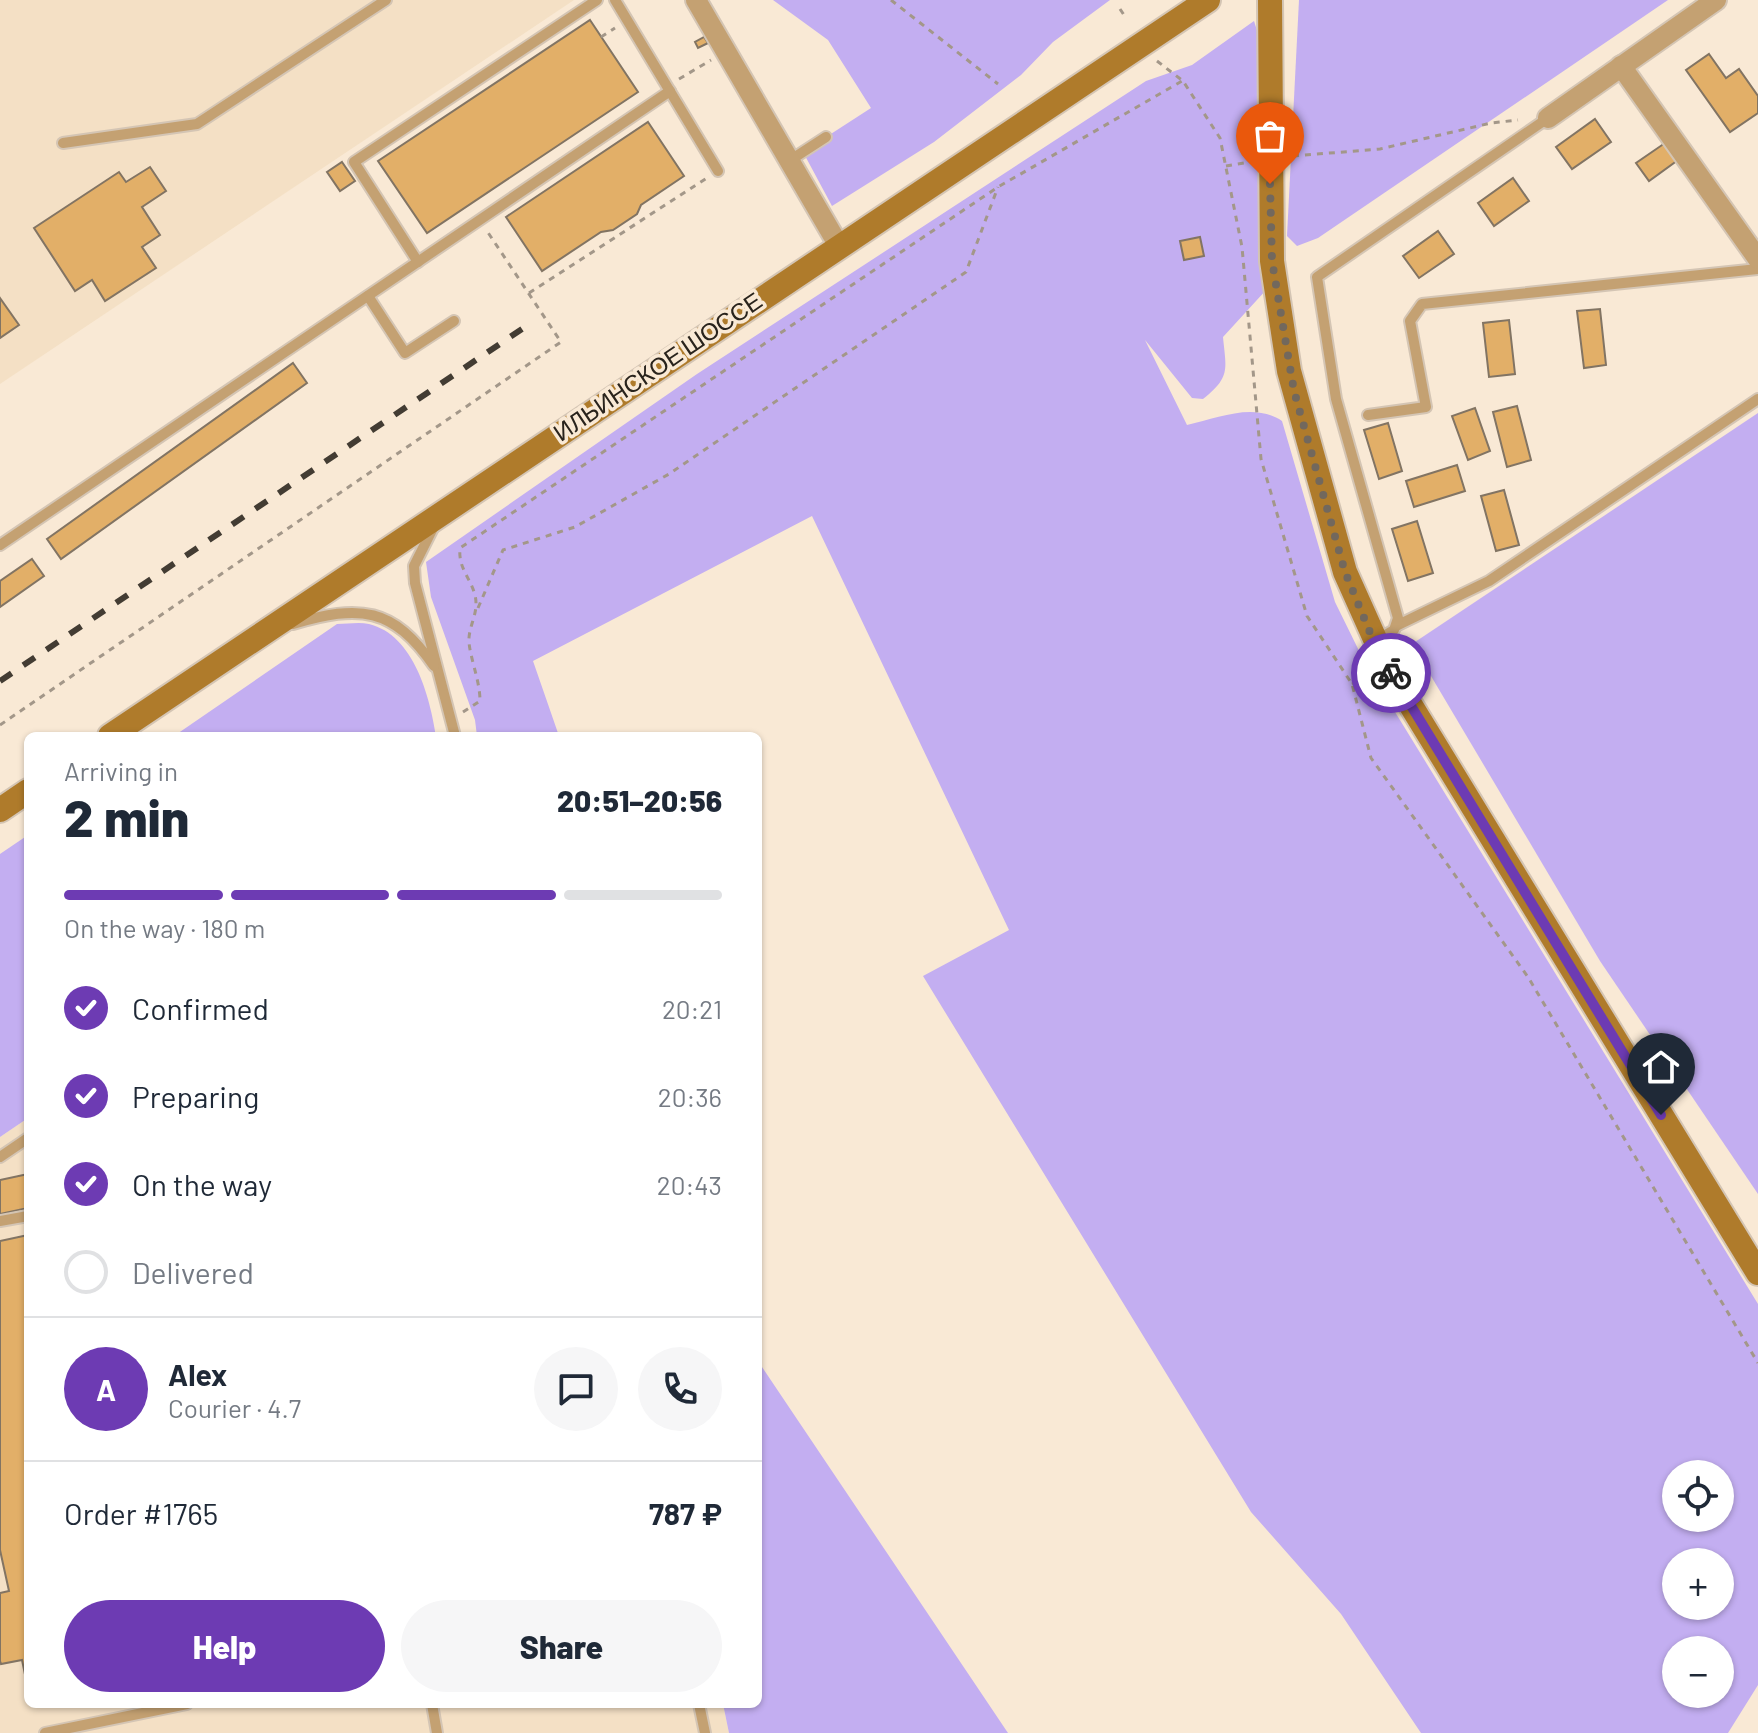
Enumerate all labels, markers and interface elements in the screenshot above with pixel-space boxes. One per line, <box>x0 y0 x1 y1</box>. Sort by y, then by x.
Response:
pin <box>1236 102 1304 184</box>
icon: bag <box>1248 114 1292 158</box>
street label: ИЛЬИНСКОЕ ШОССЕ <box>547 285 767 446</box>
courier <box>1351 633 1431 713</box>
icon: bike <box>1369 651 1413 695</box>
text: Arriving in <box>64 755 178 786</box>
text: 20:51–20:56 <box>557 782 722 818</box>
text: 2 min <box>64 785 189 847</box>
text: On the way · 180 m <box>64 912 265 943</box>
icon: check <box>64 986 108 1030</box>
text: Confirmed <box>132 990 269 1026</box>
text: 20:21 <box>662 993 722 1024</box>
pin <box>1627 1033 1695 1115</box>
icon: home <box>1639 1045 1683 1089</box>
icon: check <box>64 1074 108 1118</box>
text: Preparing <box>132 1078 259 1114</box>
text: 20:36 <box>658 1081 722 1112</box>
icon: check <box>64 1162 108 1206</box>
text: On the way <box>132 1166 272 1202</box>
text: 20:43 <box>657 1169 722 1200</box>
text: Delivered <box>132 1254 254 1290</box>
button: chat <box>534 1347 618 1431</box>
button: phone <box>638 1347 722 1431</box>
text: Alex <box>168 1356 227 1392</box>
text: A <box>96 1371 116 1407</box>
text: Courier · 4.7 <box>168 1392 301 1423</box>
map controls <box>1662 1460 1734 1708</box>
button: locate <box>1662 1460 1734 1532</box>
text: Order #1765 <box>64 1495 218 1531</box>
text: 787 ₽ <box>649 1495 722 1531</box>
button: + <box>1662 1548 1734 1620</box>
button: Help <box>64 1600 385 1692</box>
button: Share <box>401 1600 722 1692</box>
button: − <box>1662 1636 1734 1708</box>

